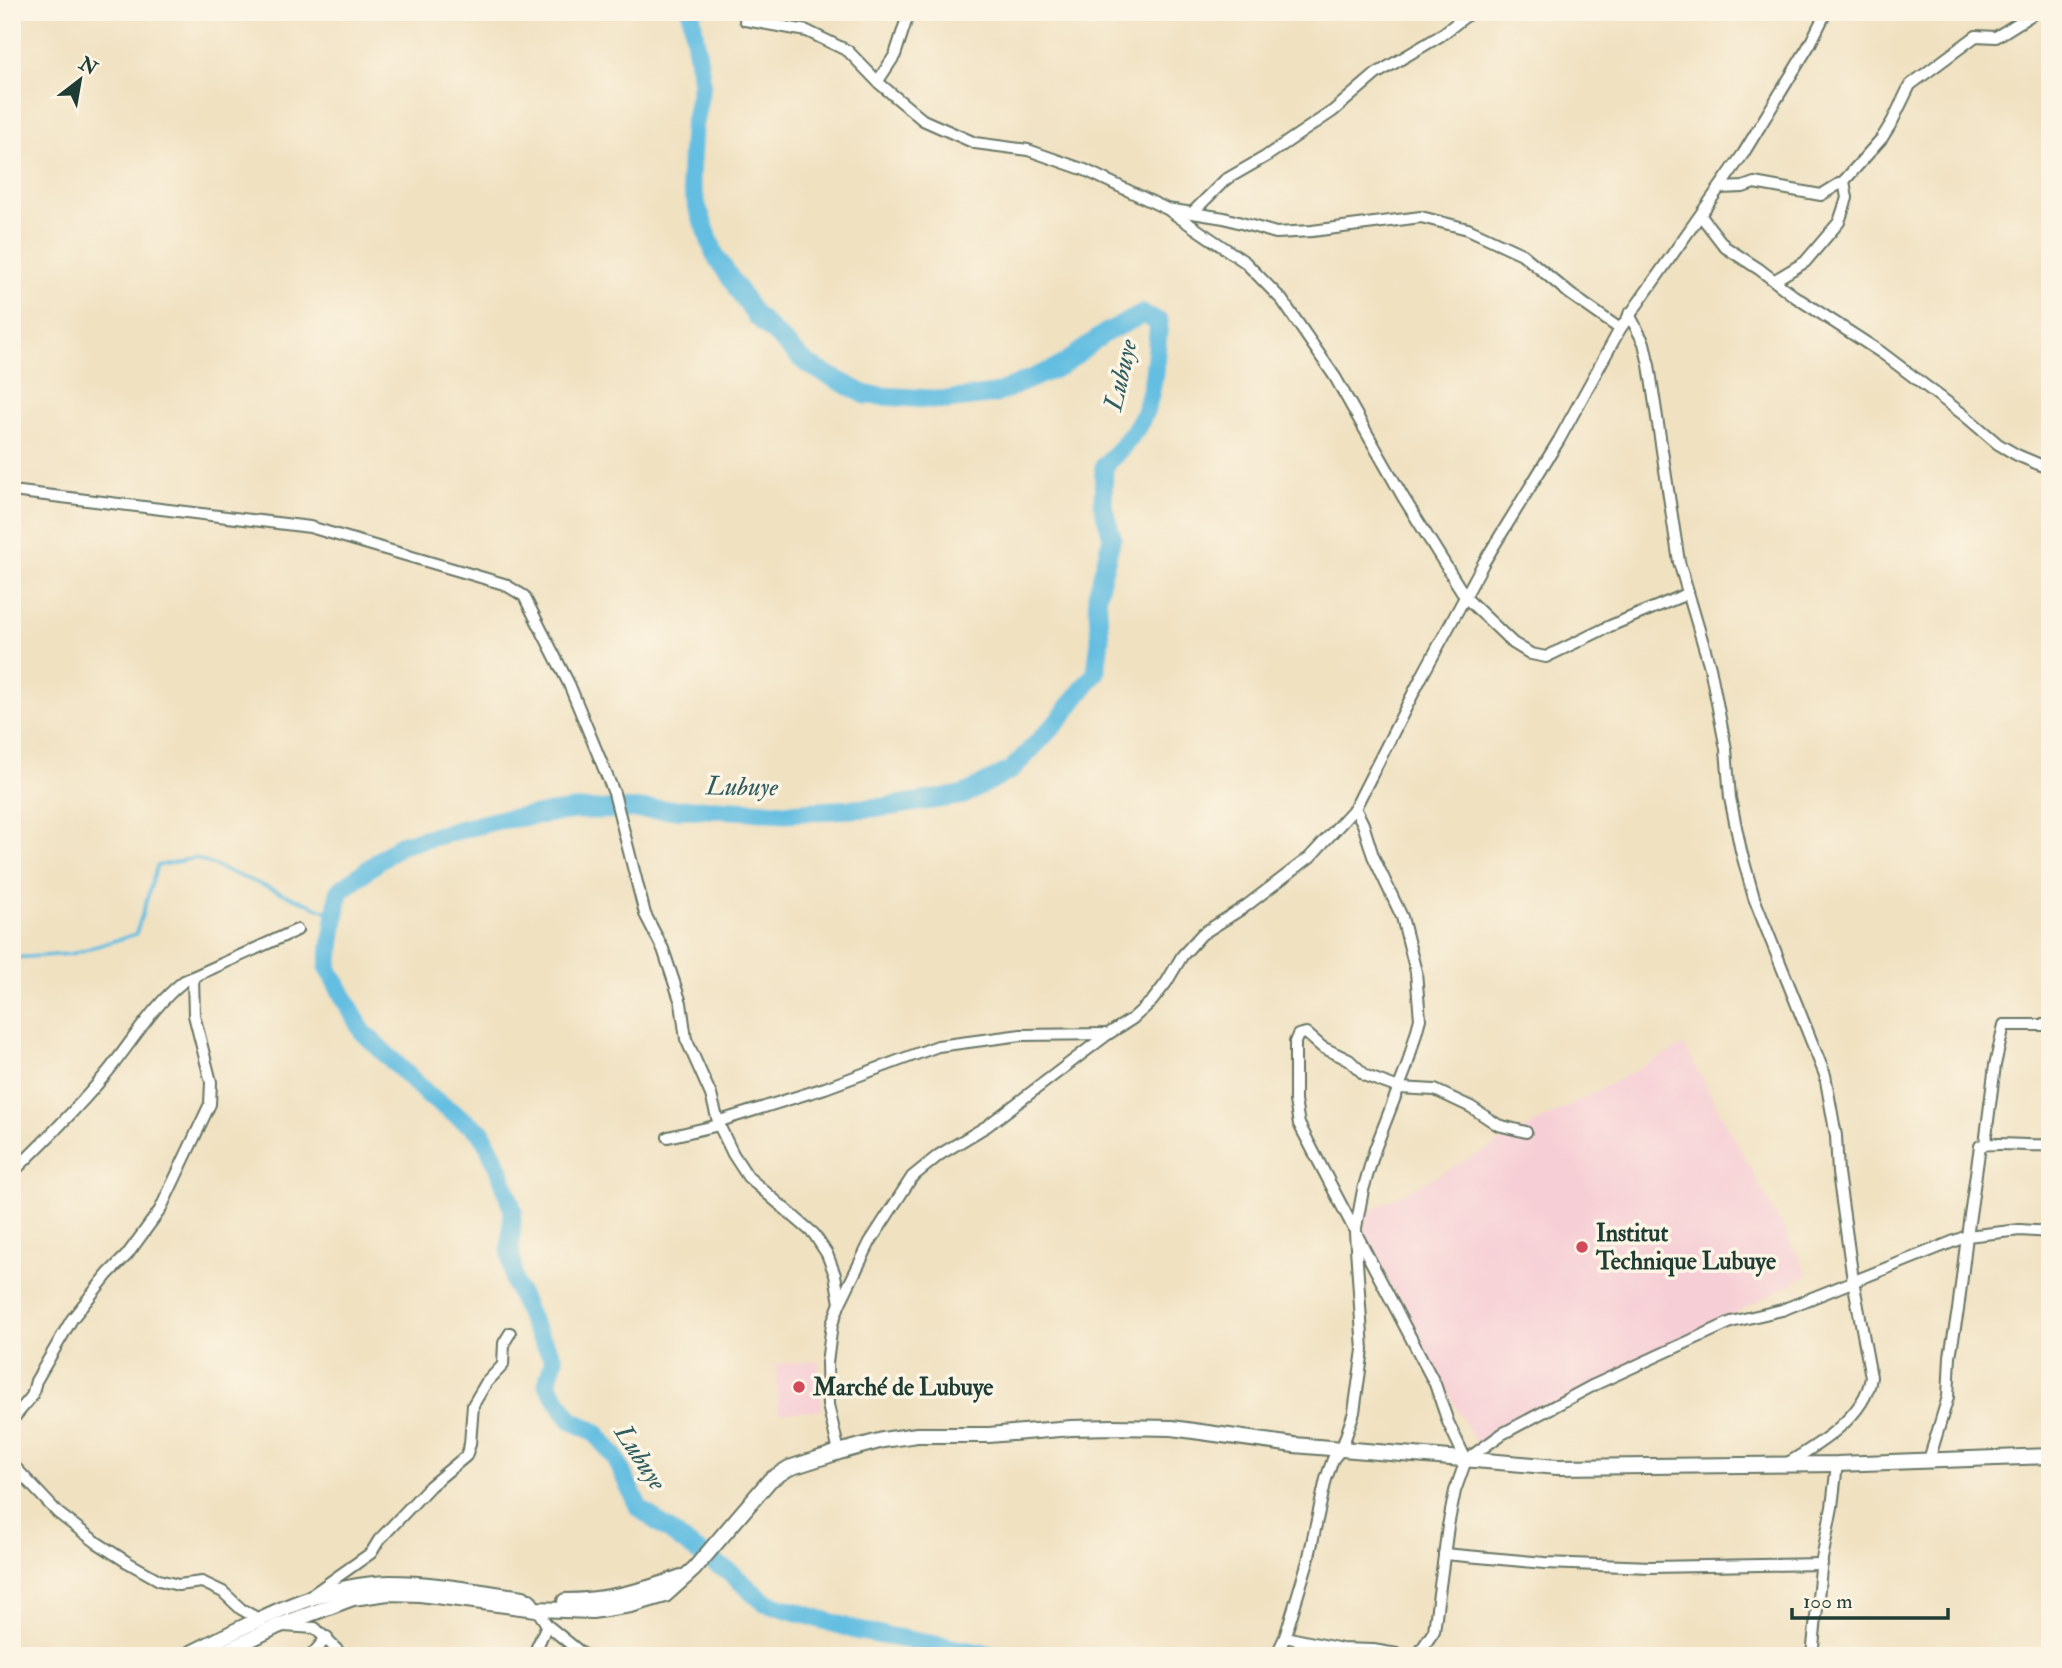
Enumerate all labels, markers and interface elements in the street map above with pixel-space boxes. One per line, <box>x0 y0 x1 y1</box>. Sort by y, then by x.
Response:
north arrow <box>46 46 116 116</box>
text: N <box>74 51 103 81</box>
water label: Lubuye <box>1097 336 1145 415</box>
water label: Lubuye <box>705 770 779 804</box>
place label: Institut Technique Lubuye <box>1595 1218 1776 1277</box>
marker: Institut Technique Lubuye <box>1574 1239 1590 1255</box>
place label: Marché de Lubuye <box>812 1372 993 1403</box>
marker: Marché de Lubuye <box>791 1379 807 1395</box>
water label: Lubuye <box>607 1418 673 1497</box>
scale bar <box>1792 1577 1948 1621</box>
text: 100 m <box>1803 1588 1853 1615</box>

